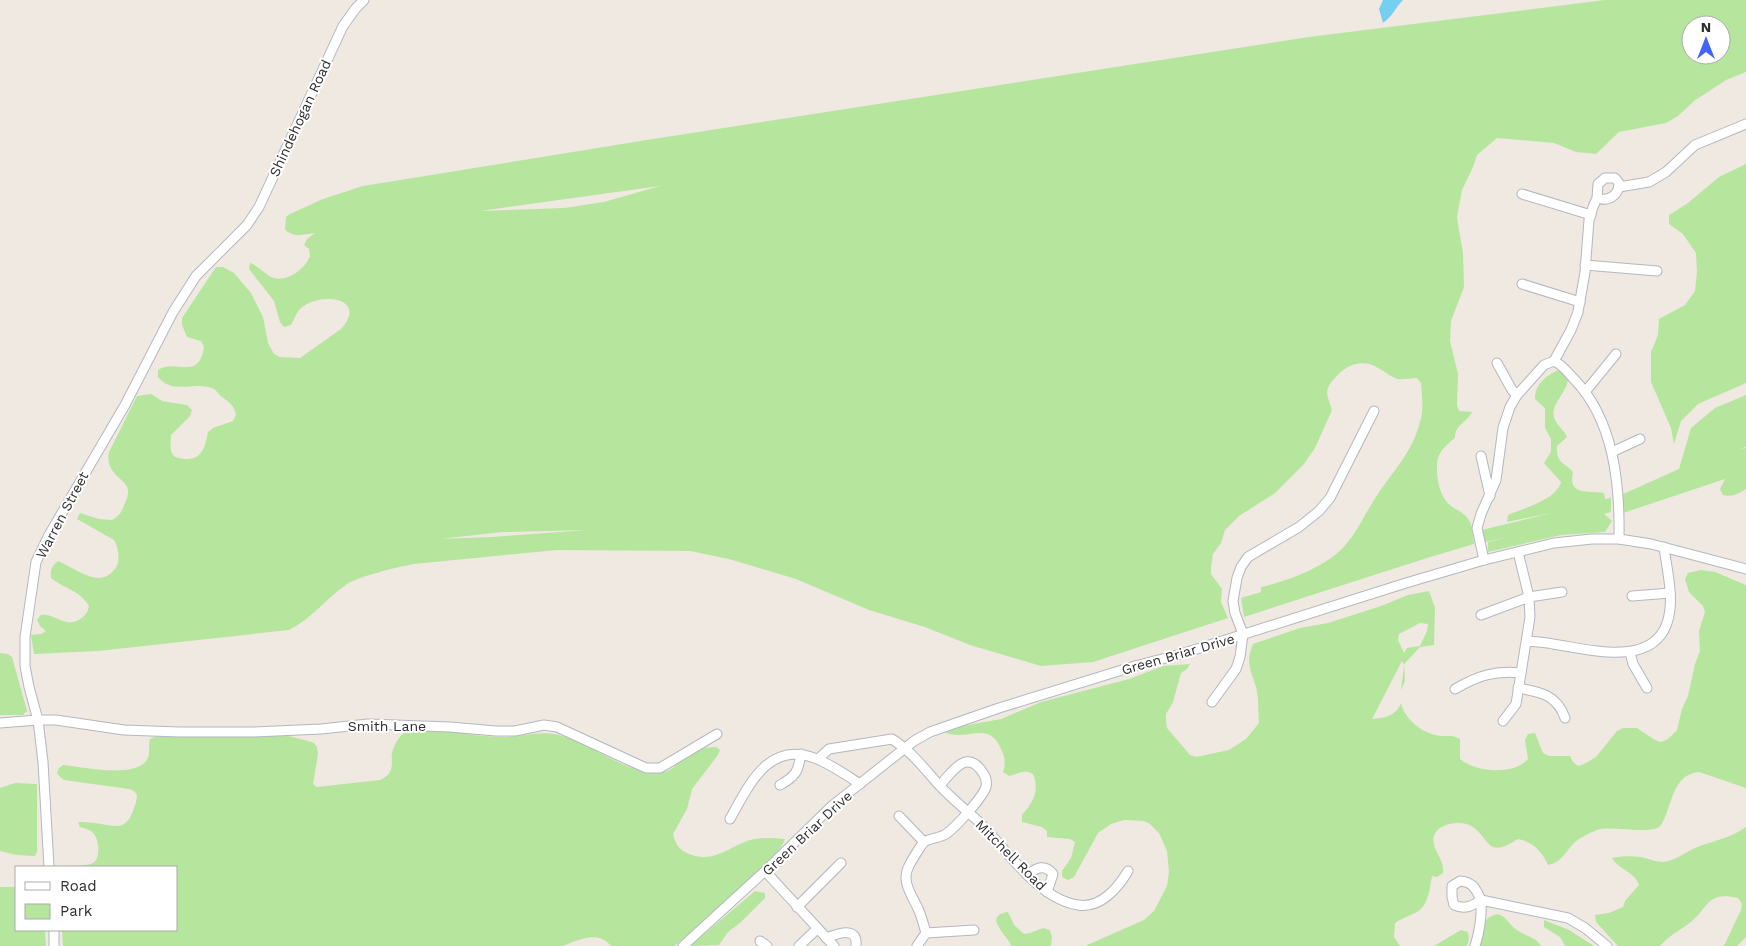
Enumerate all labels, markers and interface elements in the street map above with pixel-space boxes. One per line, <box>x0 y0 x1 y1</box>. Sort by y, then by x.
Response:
north arrow <box>1681 15 1731 65</box>
text: N <box>1701 19 1711 35</box>
street label: Shindehogan Road <box>266 57 334 179</box>
street label: Warren Street <box>32 469 92 561</box>
street label: Green Briar Drive <box>1120 630 1236 678</box>
street label: Smith Lane <box>348 718 426 734</box>
street label: Green Briar Drive <box>759 787 855 879</box>
street label: Mitchell Road <box>972 816 1050 894</box>
legend <box>15 866 178 931</box>
text: Road <box>60 877 97 895</box>
text: Park <box>60 902 93 920</box>

